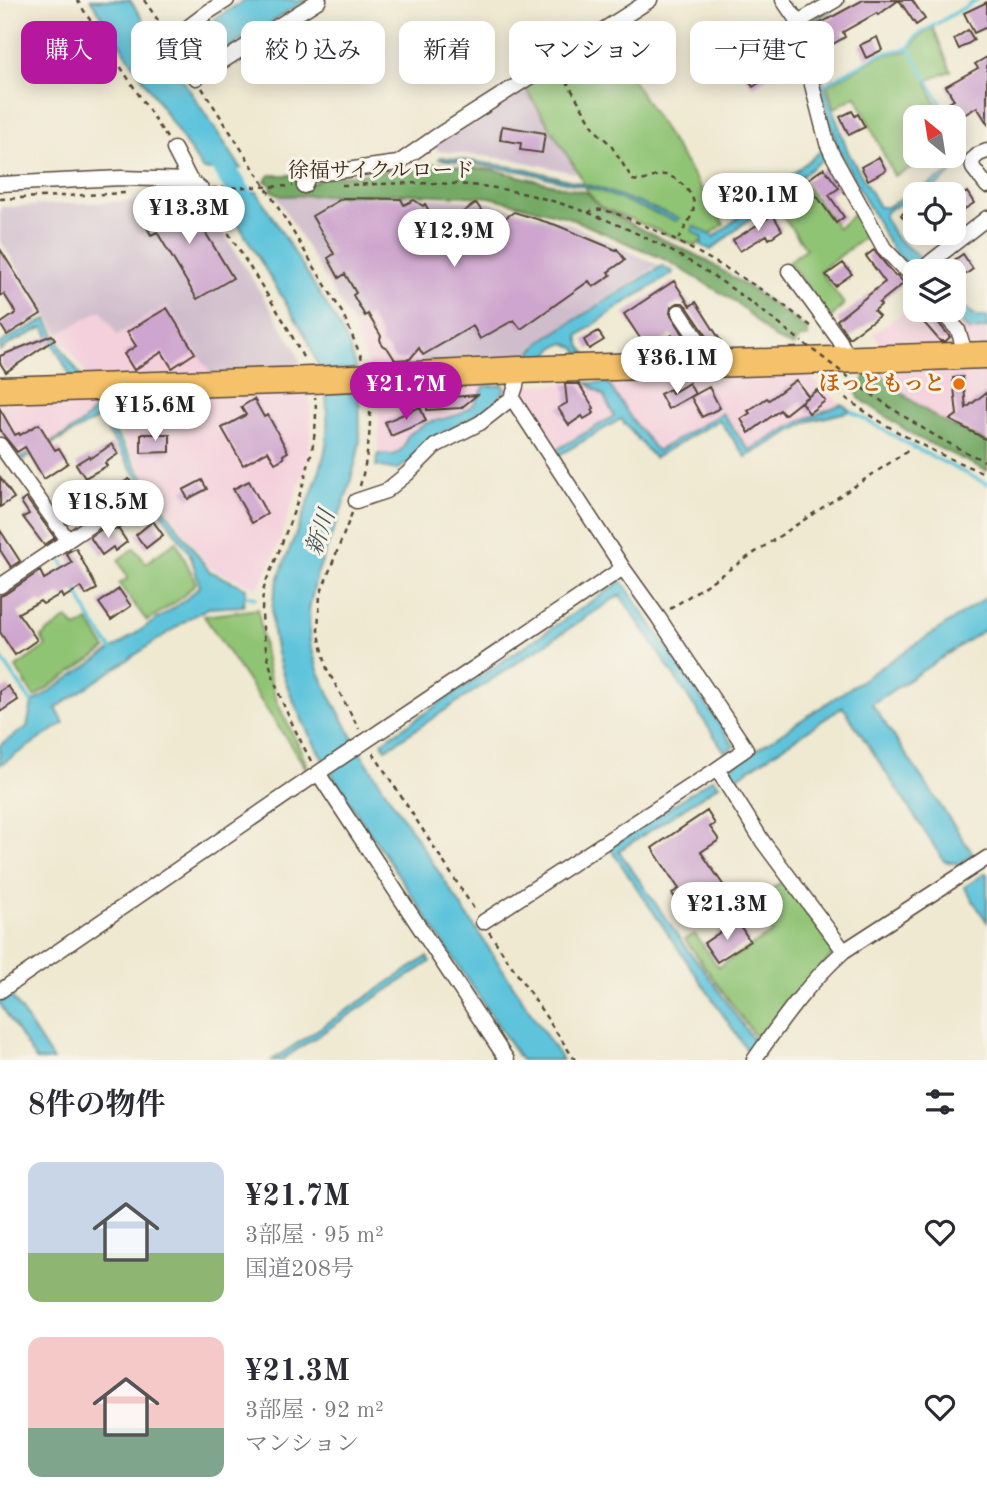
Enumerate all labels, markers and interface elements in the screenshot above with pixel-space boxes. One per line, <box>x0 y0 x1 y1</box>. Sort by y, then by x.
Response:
chip: 購入 <box>21 21 117 84</box>
chip: 賃貸 <box>131 21 227 84</box>
chip: 絞り込み <box>241 21 385 84</box>
chip: 新着 <box>399 21 495 84</box>
chip: マンション <box>509 21 676 84</box>
chip: 一戸建て <box>690 21 834 84</box>
north arrow <box>903 105 966 168</box>
map controls <box>903 105 966 322</box>
street label: 徐福サイクルロード <box>288 159 474 182</box>
pin: ¥20.1M <box>701 174 815 233</box>
button: locate <box>903 182 966 245</box>
text: ¥20.1M <box>718 184 798 207</box>
pin: ¥13.3M <box>132 187 246 246</box>
text: ¥13.3M <box>149 197 229 220</box>
pin: ¥12.9M <box>397 210 511 269</box>
text: ¥12.9M <box>414 220 494 243</box>
button: layers <box>903 259 966 322</box>
pin: ¥36.1M <box>620 336 734 396</box>
text: ¥36.1M <box>637 347 717 370</box>
pin: ¥21.7M <box>349 362 463 422</box>
place label: ほっともっと <box>819 372 945 395</box>
text: ¥21.7M <box>366 373 446 396</box>
marker: ほっともっと <box>951 376 967 392</box>
pin: ¥15.6M <box>98 384 212 443</box>
text: ¥15.6M <box>115 394 195 417</box>
pin: ¥18.5M <box>51 480 165 540</box>
text: ¥18.5M <box>68 491 148 514</box>
water label: 新川 <box>301 504 340 558</box>
pin: ¥21.3M <box>670 883 784 942</box>
text: ¥21.3M <box>687 893 767 916</box>
icon: filters <box>921 1083 959 1121</box>
text: 8件の物件 <box>28 1091 165 1121</box>
text: ¥21.7M <box>245 1182 350 1212</box>
icon: home <box>84 1190 168 1274</box>
icon: heart <box>921 1213 959 1251</box>
text: 3部屋 · 95 m² <box>245 1224 384 1247</box>
text: 国道208号 <box>245 1258 354 1281</box>
text: ¥21.3M <box>245 1357 350 1387</box>
icon: home <box>84 1365 168 1449</box>
icon: heart <box>921 1388 959 1426</box>
text: 3部屋 · 92 m² <box>245 1399 384 1422</box>
text: マンション <box>245 1433 359 1456</box>

